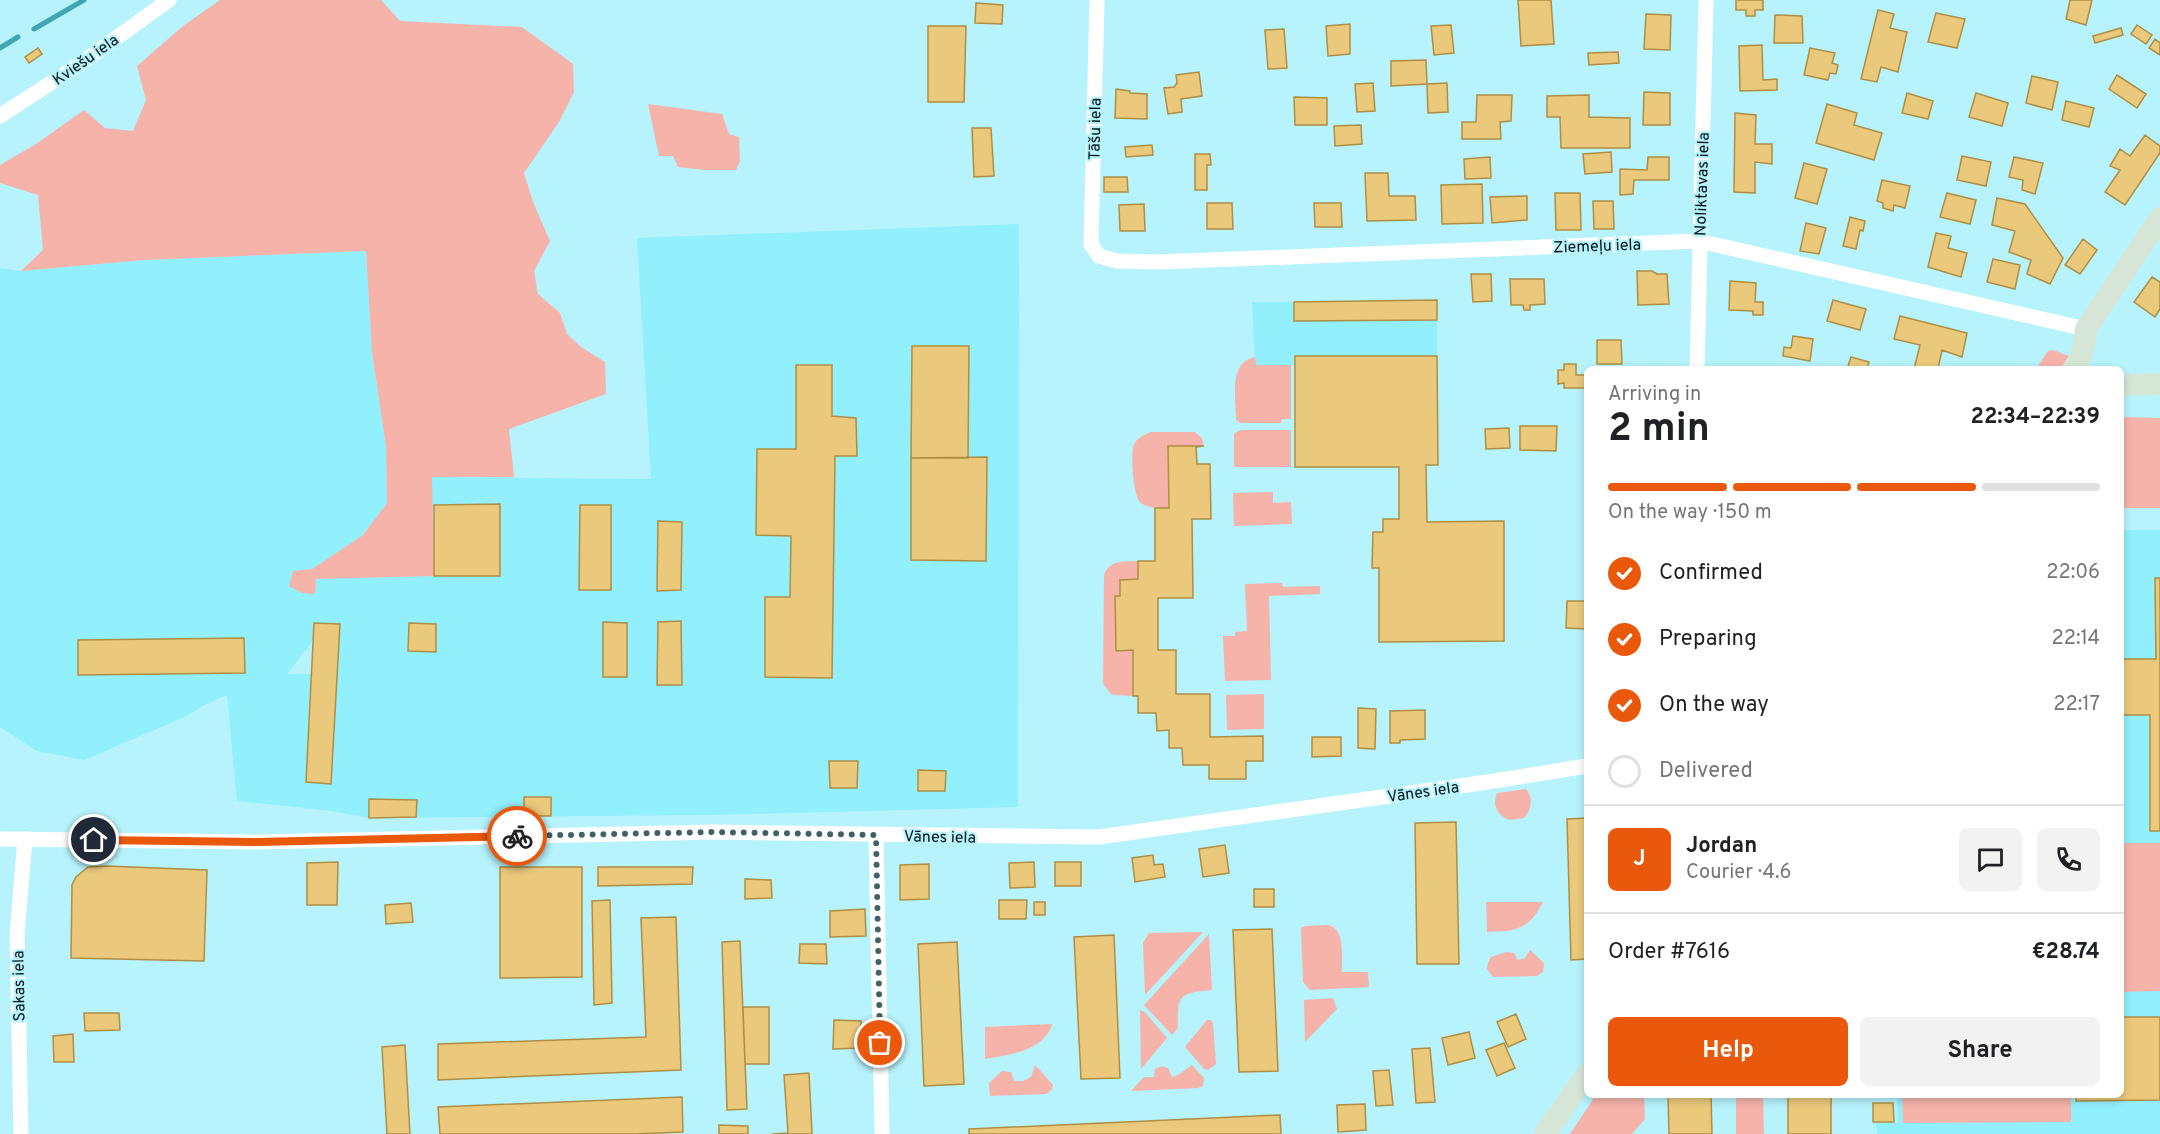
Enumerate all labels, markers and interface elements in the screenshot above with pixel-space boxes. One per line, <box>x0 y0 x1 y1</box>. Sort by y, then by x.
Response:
street label: Kviešu iela <box>49 31 123 91</box>
street label: Tāšu iela <box>1085 98 1107 160</box>
street label: Noliktavas iela <box>1691 132 1715 236</box>
street label: Ziemeļu iela <box>1553 235 1641 259</box>
text: Arriving in <box>1608 382 1701 408</box>
text: 22:34–22:39 <box>1970 404 2100 431</box>
text: 2 min <box>1608 406 1710 455</box>
text: On the way · 150 m <box>1608 500 1772 526</box>
icon: check <box>1608 557 1641 590</box>
text: Confirmed <box>1659 560 1763 587</box>
text: 22:06 <box>2046 560 2100 586</box>
icon: check <box>1608 623 1641 656</box>
text: Preparing <box>1659 626 1757 653</box>
text: 22:14 <box>2052 626 2100 652</box>
icon: check <box>1608 689 1641 722</box>
text: On the way <box>1659 692 1769 719</box>
text: 22:17 <box>2053 692 2100 718</box>
text: Delivered <box>1659 758 1753 785</box>
street label: Vānes iela <box>1386 778 1460 808</box>
courier <box>487 806 547 866</box>
pin <box>68 814 119 865</box>
icon: bike <box>501 820 534 853</box>
icon: home <box>77 823 110 856</box>
street label: Vānes iela <box>904 827 976 849</box>
button: chat <box>1959 828 2022 891</box>
button: phone <box>2037 828 2100 891</box>
text: Jordan <box>1686 833 1757 860</box>
text: J <box>1633 846 1646 873</box>
text: Courier · 4.6 <box>1686 860 1791 886</box>
text: Order #7616 <box>1608 939 1730 966</box>
text: €28.74 <box>2032 939 2100 966</box>
street label: Sakas iela <box>9 950 31 1022</box>
pin <box>854 1017 905 1068</box>
button: Help <box>1608 1017 1848 1086</box>
button: Share <box>1860 1017 2100 1086</box>
icon: bag <box>863 1026 896 1059</box>

